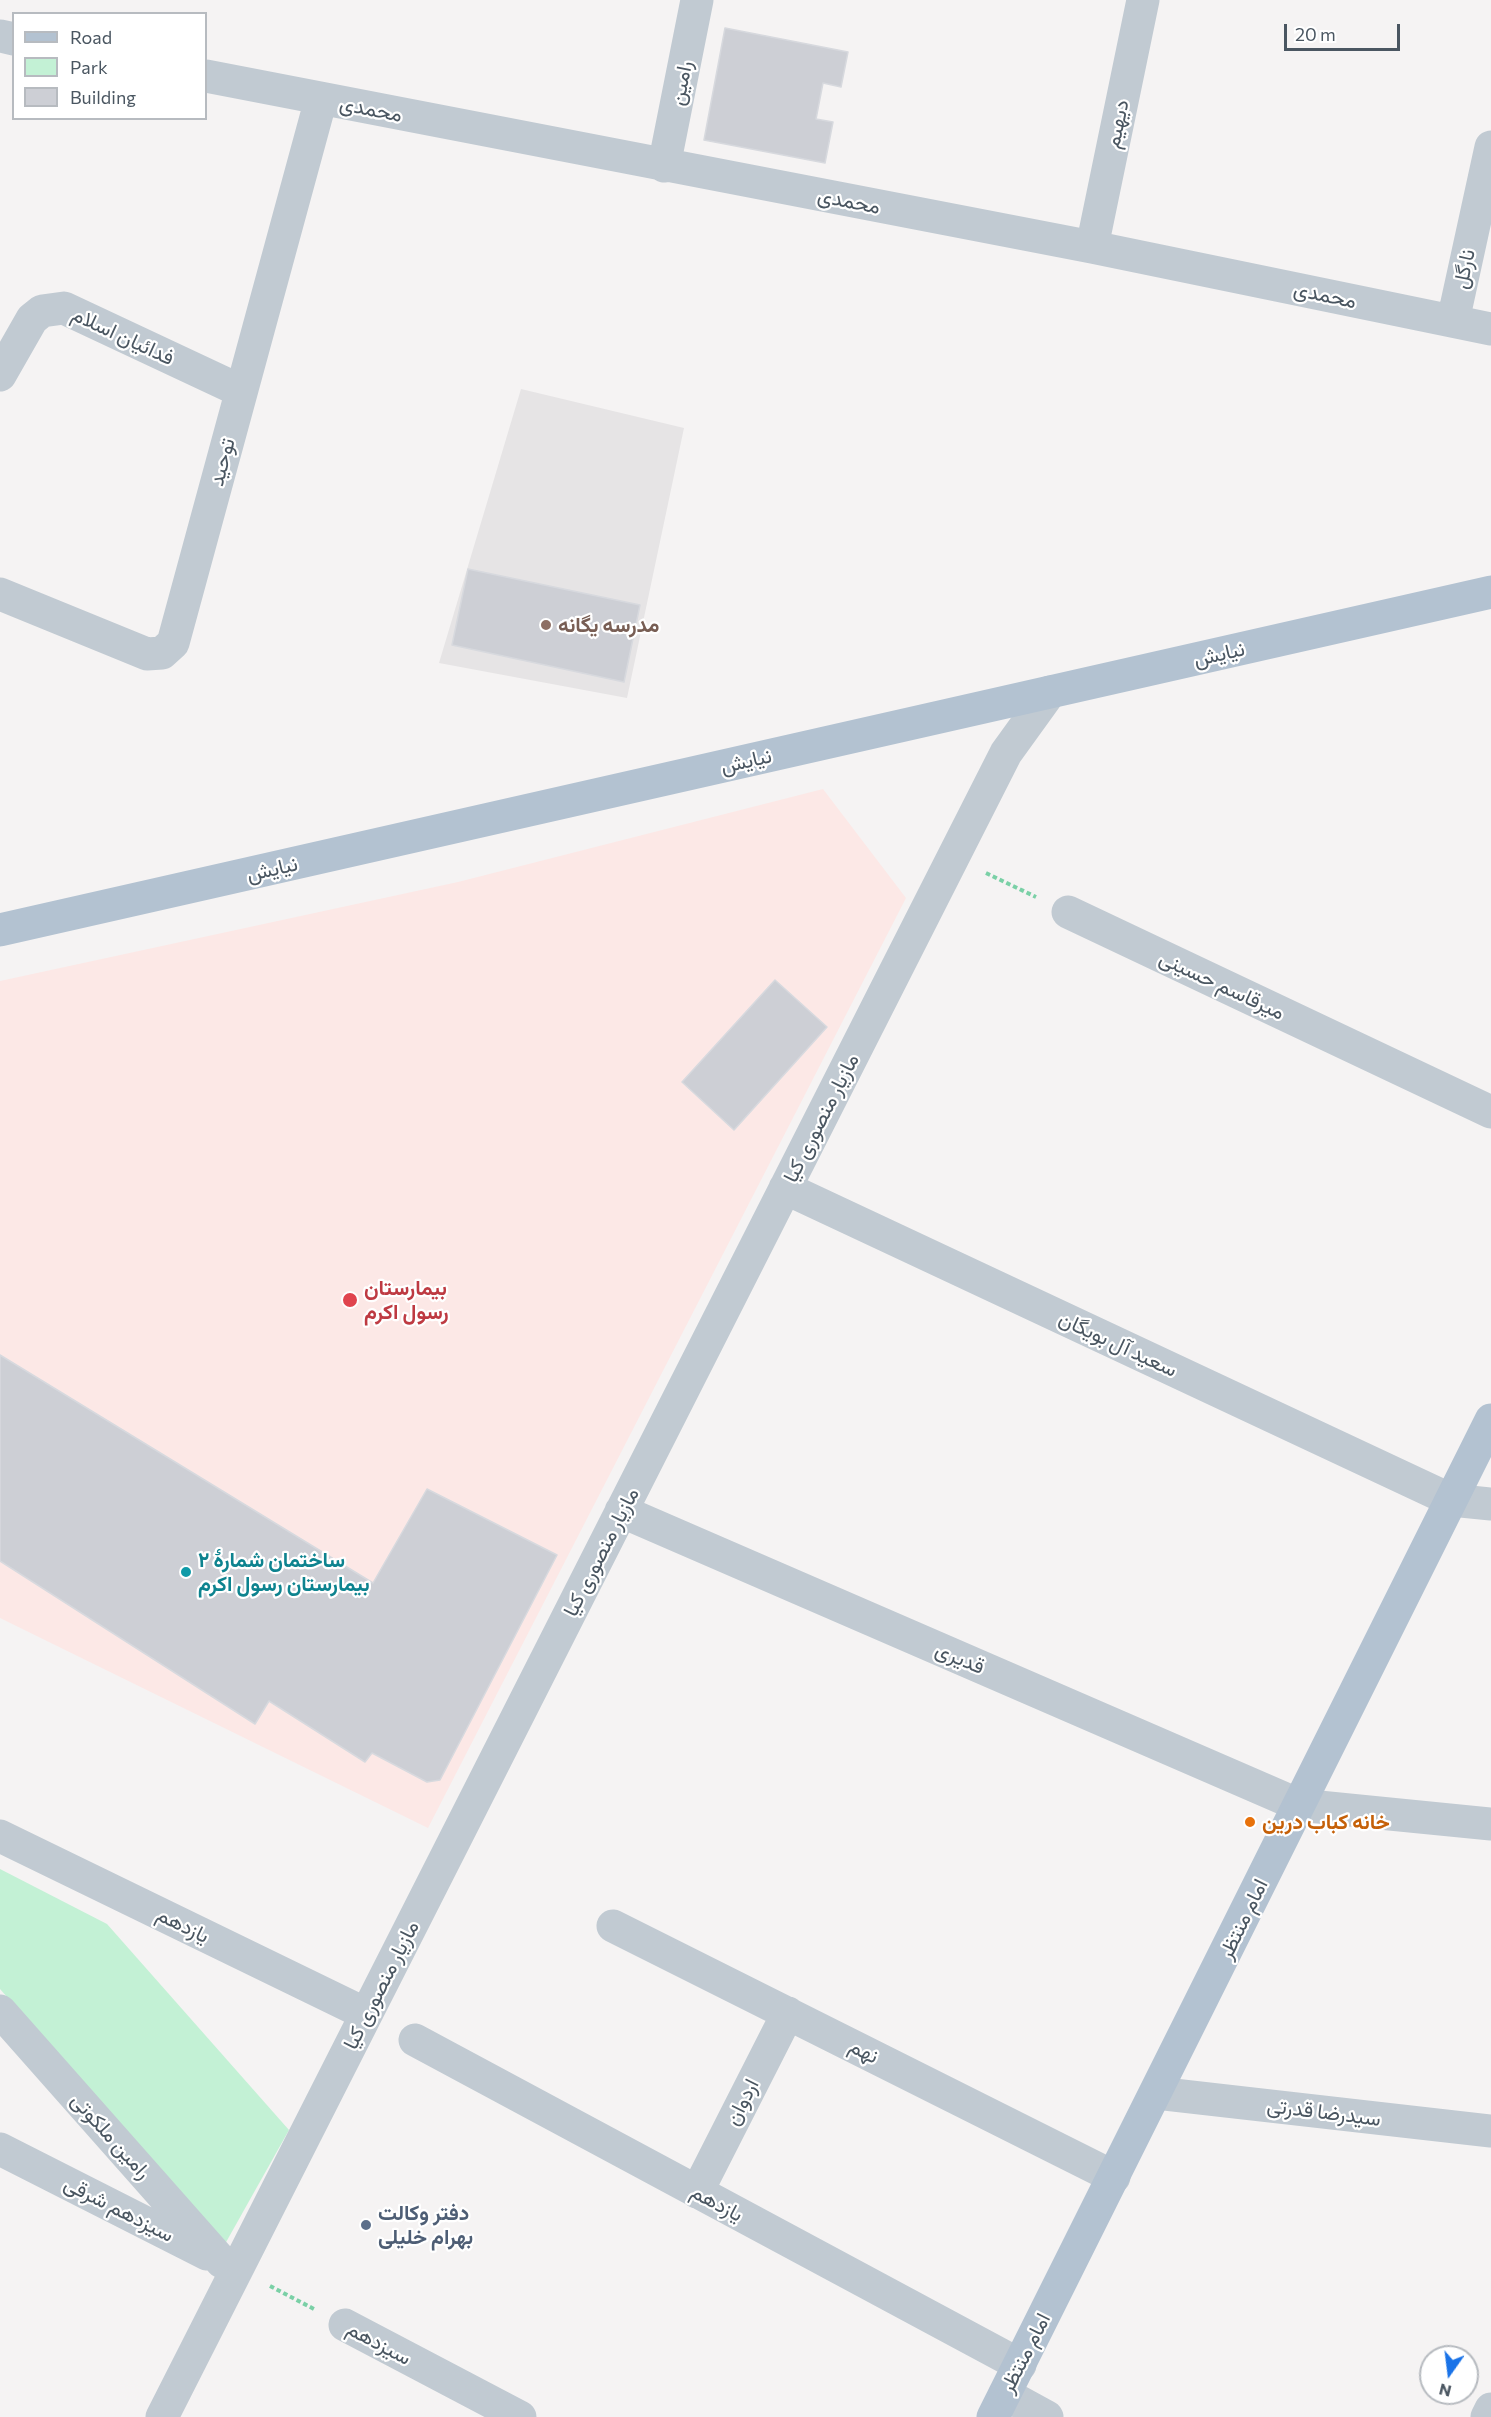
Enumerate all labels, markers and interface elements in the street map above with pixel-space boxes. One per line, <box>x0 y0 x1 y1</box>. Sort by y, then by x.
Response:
legend <box>12 12 207 120</box>
scale bar <box>1287 12 1402 50</box>
text: 20 m <box>1295 23 1336 45</box>
text: Road <box>70 26 112 48</box>
text: Park <box>70 56 108 78</box>
street label: رامین <box>664 58 698 108</box>
text: Building <box>70 86 136 108</box>
street label: محمدی <box>337 91 405 127</box>
street label: دیهیم <box>1100 97 1134 151</box>
street label: محمدی <box>815 183 883 219</box>
street label: نارگل <box>1448 247 1480 291</box>
street label: محمدی <box>1291 276 1359 314</box>
street label: فدائیان اسلام <box>68 301 178 371</box>
street label: توحید <box>204 435 240 489</box>
place label: مدرسه یگانه <box>558 612 659 638</box>
marker: مدرسه یگانه <box>539 618 553 632</box>
street label: نیایش <box>1191 636 1247 672</box>
street label: نیایش <box>718 743 774 779</box>
street label: نیایش <box>244 851 300 887</box>
street label: میرقاسم حسینی <box>1155 945 1289 1025</box>
street label: مازیار منصوری کیا <box>778 1049 864 1187</box>
place label: بیمارستان رسول اکرم <box>364 1275 449 1325</box>
marker: بیمارستان رسول اکرم <box>341 1291 359 1309</box>
street label: سعید آل بویگان <box>1055 1306 1181 1382</box>
street label: مازیار منصوری کیا <box>558 1483 644 1621</box>
place label: ساختمان شمارهٔ ۲ بیمارستان رسول اکرم <box>198 1547 370 1597</box>
marker: ساختمان شمارهٔ ۲ بیمارستان رسول اکرم <box>179 1565 193 1579</box>
street label: قدیری <box>932 1636 988 1680</box>
place label: خانه کباب درین <box>1262 1809 1390 1835</box>
marker: خانه کباب درین <box>1243 1815 1257 1829</box>
street label: امام منتظر <box>1213 1875 1273 1963</box>
street label: یازدهم <box>153 1902 213 1948</box>
street label: مازیار منصوری کیا <box>338 1916 424 2054</box>
street label: نهم <box>845 2033 883 2069</box>
street label: اردوان <box>720 2075 764 2129</box>
street label: رامین ملکوتی <box>66 2088 156 2184</box>
street label: سیدرضا قدرتی <box>1266 2093 1382 2131</box>
street label: سیزدهم شرقی <box>60 2171 178 2247</box>
street label: یازدهم <box>687 2179 747 2227</box>
place label: دفتر وکالت بهرام خلیلی <box>378 2200 473 2250</box>
marker: دفتر وکالت بهرام خلیلی <box>359 2218 373 2232</box>
street label: امام منتظر <box>994 2309 1056 2397</box>
street label: سیزدهم <box>342 2316 416 2370</box>
north arrow <box>1419 2345 1479 2405</box>
text: N <box>1437 2380 1453 2402</box>

